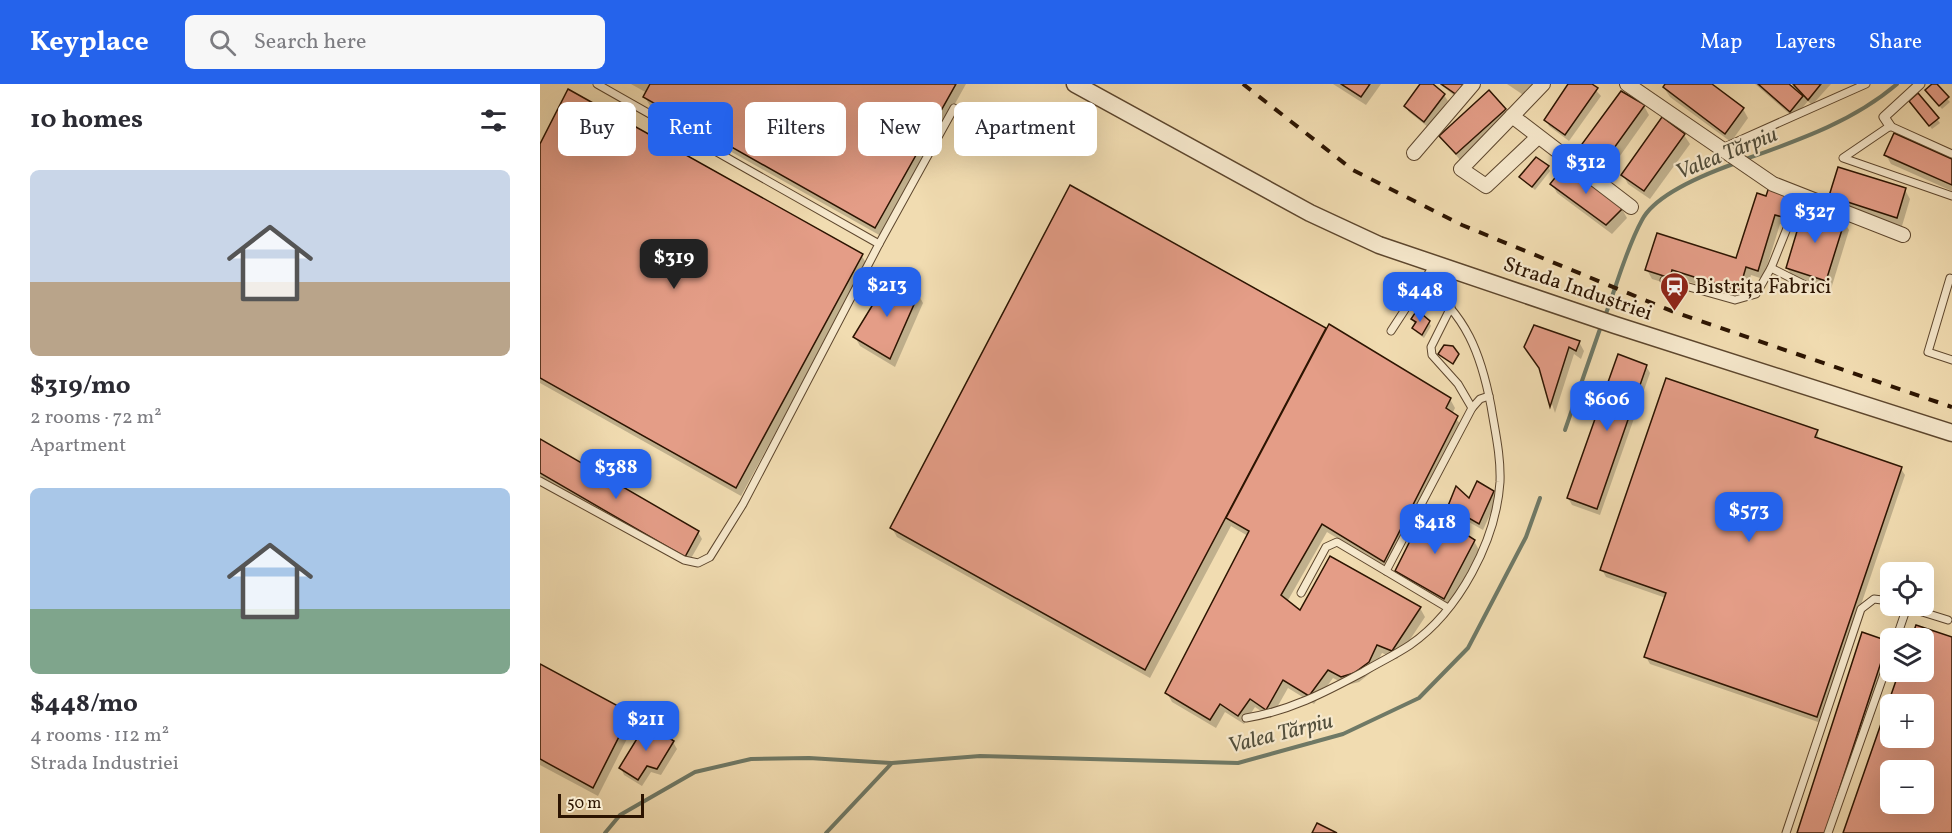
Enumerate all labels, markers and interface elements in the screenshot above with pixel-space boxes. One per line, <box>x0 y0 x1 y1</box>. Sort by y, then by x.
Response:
search box <box>185 15 605 69</box>
text: Keyplace <box>30 23 149 62</box>
icon: search <box>206 26 239 59</box>
text: Search here <box>254 27 366 58</box>
text: Map <box>1700 28 1742 57</box>
text: Layers <box>1775 28 1836 57</box>
text: Share <box>1869 28 1922 57</box>
text: 10 homes <box>30 102 143 138</box>
chip: Buy <box>558 102 636 156</box>
chip: Rent <box>648 102 733 156</box>
chip: Filters <box>745 102 846 156</box>
chip: New <box>858 102 942 156</box>
chip: Apartment <box>954 102 1097 156</box>
icon: filters <box>477 104 510 137</box>
water label: Valea Tărpiu <box>1671 120 1783 189</box>
pin: $312 <box>1550 144 1622 195</box>
text: $312 <box>1566 149 1606 177</box>
pin: $327 <box>1779 193 1851 244</box>
text: $327 <box>1794 198 1836 226</box>
icon: home <box>216 209 324 317</box>
pin: $319 <box>638 239 710 290</box>
text: $319 <box>654 244 694 272</box>
street label: Strada Industriei <box>1499 250 1656 329</box>
pin: $213 <box>851 267 923 318</box>
station icon: Bistrița Fabrici <box>1658 270 1690 312</box>
text: $213 <box>867 272 907 300</box>
pin: $448 <box>1384 272 1456 323</box>
place label: Bistrița Fabrici <box>1695 273 1831 302</box>
text: $448 <box>1397 277 1443 305</box>
text: $319/mo <box>30 368 131 404</box>
pin: $606 <box>1571 381 1643 432</box>
text: $606 <box>1584 386 1630 414</box>
text: 2 rooms · 72 m² <box>30 404 162 432</box>
text: Apartment <box>30 432 126 460</box>
pin: $388 <box>580 449 652 500</box>
text: $388 <box>594 454 638 482</box>
pin: $573 <box>1713 492 1785 543</box>
text: $573 <box>1729 497 1769 525</box>
pin: $418 <box>1399 504 1471 555</box>
text: $418 <box>1414 509 1456 537</box>
icon: home <box>216 527 324 635</box>
map controls <box>1880 562 1934 814</box>
button: locate <box>1880 562 1934 616</box>
button: layers <box>1880 628 1934 682</box>
text: $448/mo <box>30 686 138 722</box>
button: + <box>1880 694 1934 748</box>
pin: $211 <box>610 701 682 752</box>
text: $211 <box>627 706 665 734</box>
water label: Valea Tărpiu <box>1225 706 1337 762</box>
text: 4 rooms · 112 m² <box>30 722 169 750</box>
text: Strada Industriei <box>30 750 179 778</box>
button: − <box>1880 760 1934 814</box>
scale bar <box>558 791 644 818</box>
text: 50 m <box>567 793 601 815</box>

